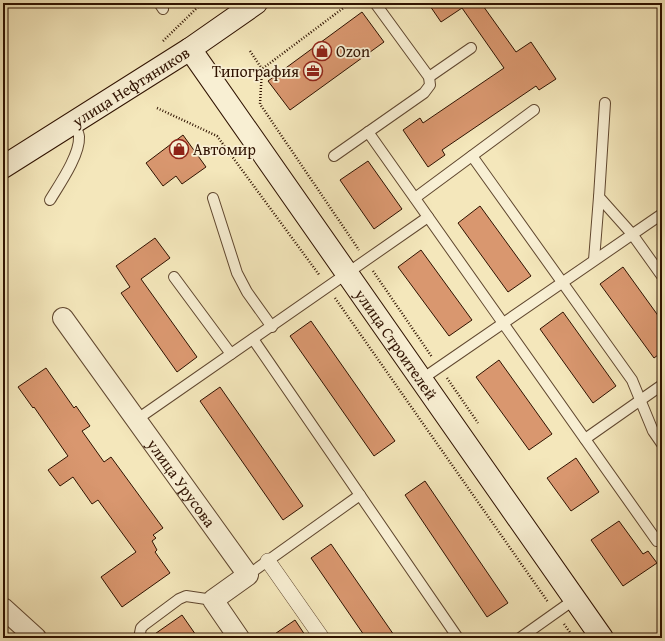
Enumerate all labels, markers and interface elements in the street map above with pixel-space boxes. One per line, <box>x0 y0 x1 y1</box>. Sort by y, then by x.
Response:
place label: Ozon <box>336 39 370 63</box>
street label: улица Нефтяников <box>67 40 194 133</box>
shop icon: Ozon <box>311 40 333 62</box>
place label: Типография <box>212 59 299 83</box>
office icon: Типография <box>302 60 324 82</box>
place label: Автомир <box>193 137 256 161</box>
shop icon: Автомир <box>168 138 190 160</box>
street label: улица Строителей <box>349 283 444 405</box>
street label: улица Урусова <box>141 433 222 532</box>

